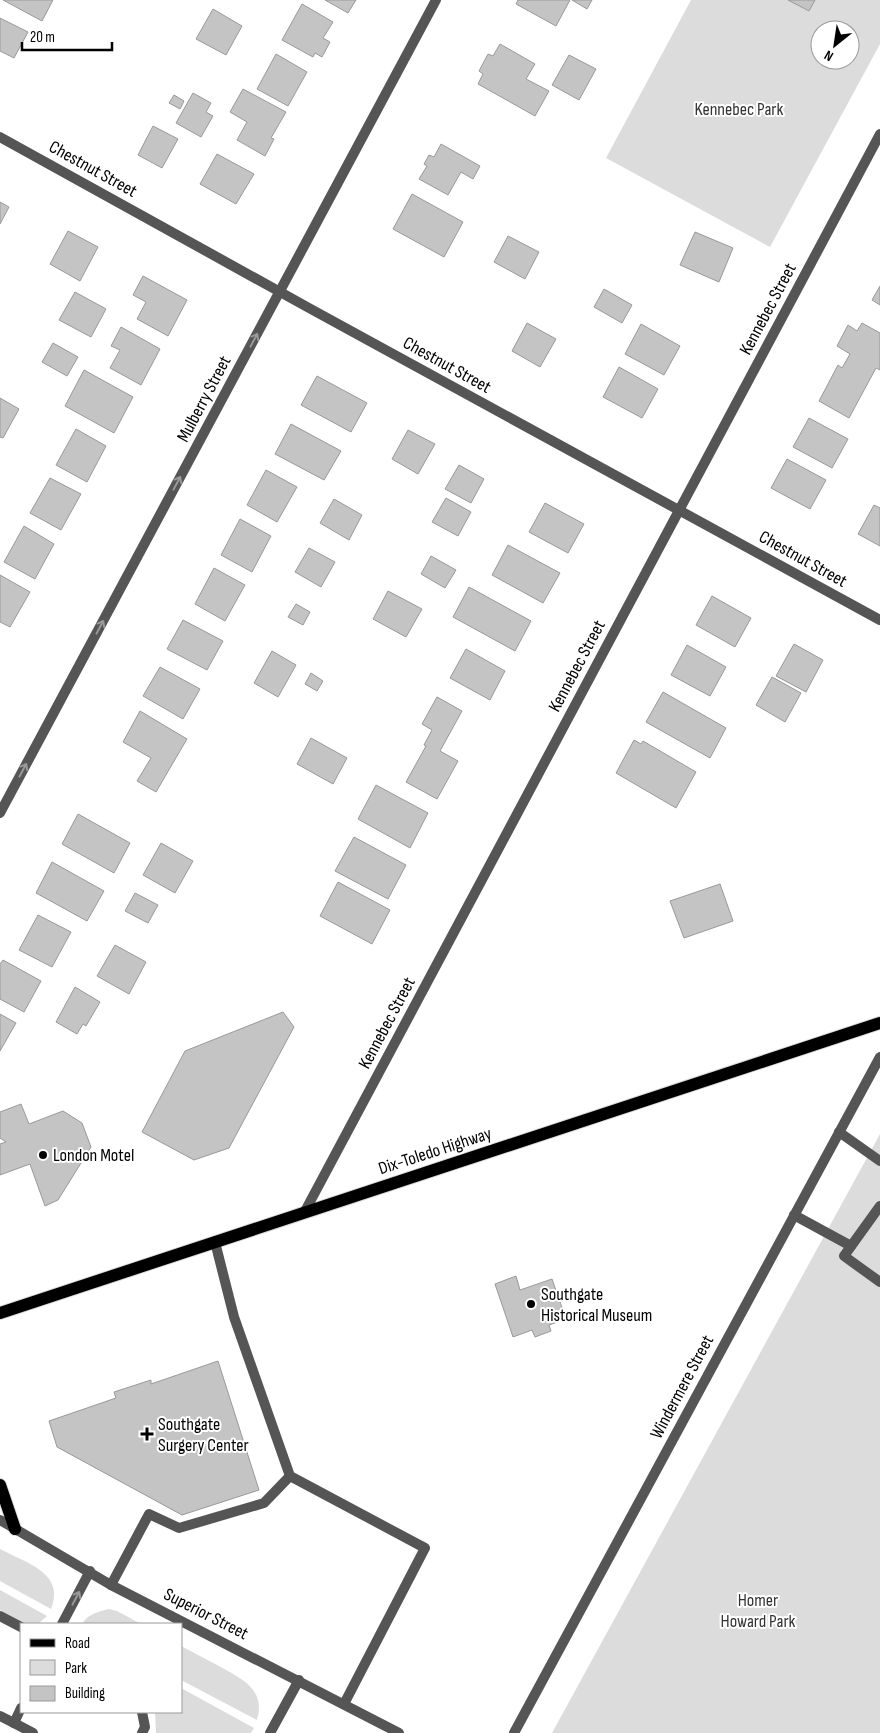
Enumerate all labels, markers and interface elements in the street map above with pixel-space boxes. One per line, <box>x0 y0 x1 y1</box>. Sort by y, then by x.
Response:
scale bar <box>22 20 112 52</box>
north arrow <box>810 20 860 70</box>
text: 20 m <box>30 28 55 47</box>
text: N <box>821 47 836 65</box>
park label: Kennebec Park <box>695 99 784 120</box>
street label: Chestnut Street <box>45 136 141 202</box>
street label: Kennebec Street <box>735 259 801 358</box>
street label: Chestnut Street <box>399 332 495 398</box>
one-way arrow <box>249 333 259 348</box>
street label: Mulberry Street <box>173 352 236 446</box>
one-way arrow <box>172 476 182 491</box>
street label: Chestnut Street <box>755 526 851 592</box>
street label: Kennebec Street <box>544 616 610 715</box>
one-way arrow <box>95 619 105 634</box>
one-way arrow <box>18 762 28 777</box>
street label: Kennebec Street <box>354 973 420 1072</box>
street label: Dix-Toledo Highway <box>376 1123 494 1179</box>
place label: London Motel <box>53 1145 134 1166</box>
marker: London Motel <box>37 1149 49 1161</box>
place label: Southgate Historical Museum <box>541 1284 652 1326</box>
marker: Southgate Historical Museum <box>525 1298 537 1310</box>
street label: Windermere Street <box>646 1331 718 1442</box>
place label: Southgate Surgery Center <box>158 1414 249 1456</box>
marker: Southgate Surgery Center <box>140 1427 154 1441</box>
street label: Superior Street <box>160 1584 252 1644</box>
one-way arrow <box>71 1590 81 1605</box>
park label: Homer Howard Park <box>721 1590 796 1632</box>
legend <box>20 1623 182 1713</box>
text: Road <box>65 1634 90 1653</box>
text: Park <box>65 1659 87 1678</box>
text: Building <box>65 1684 105 1703</box>

